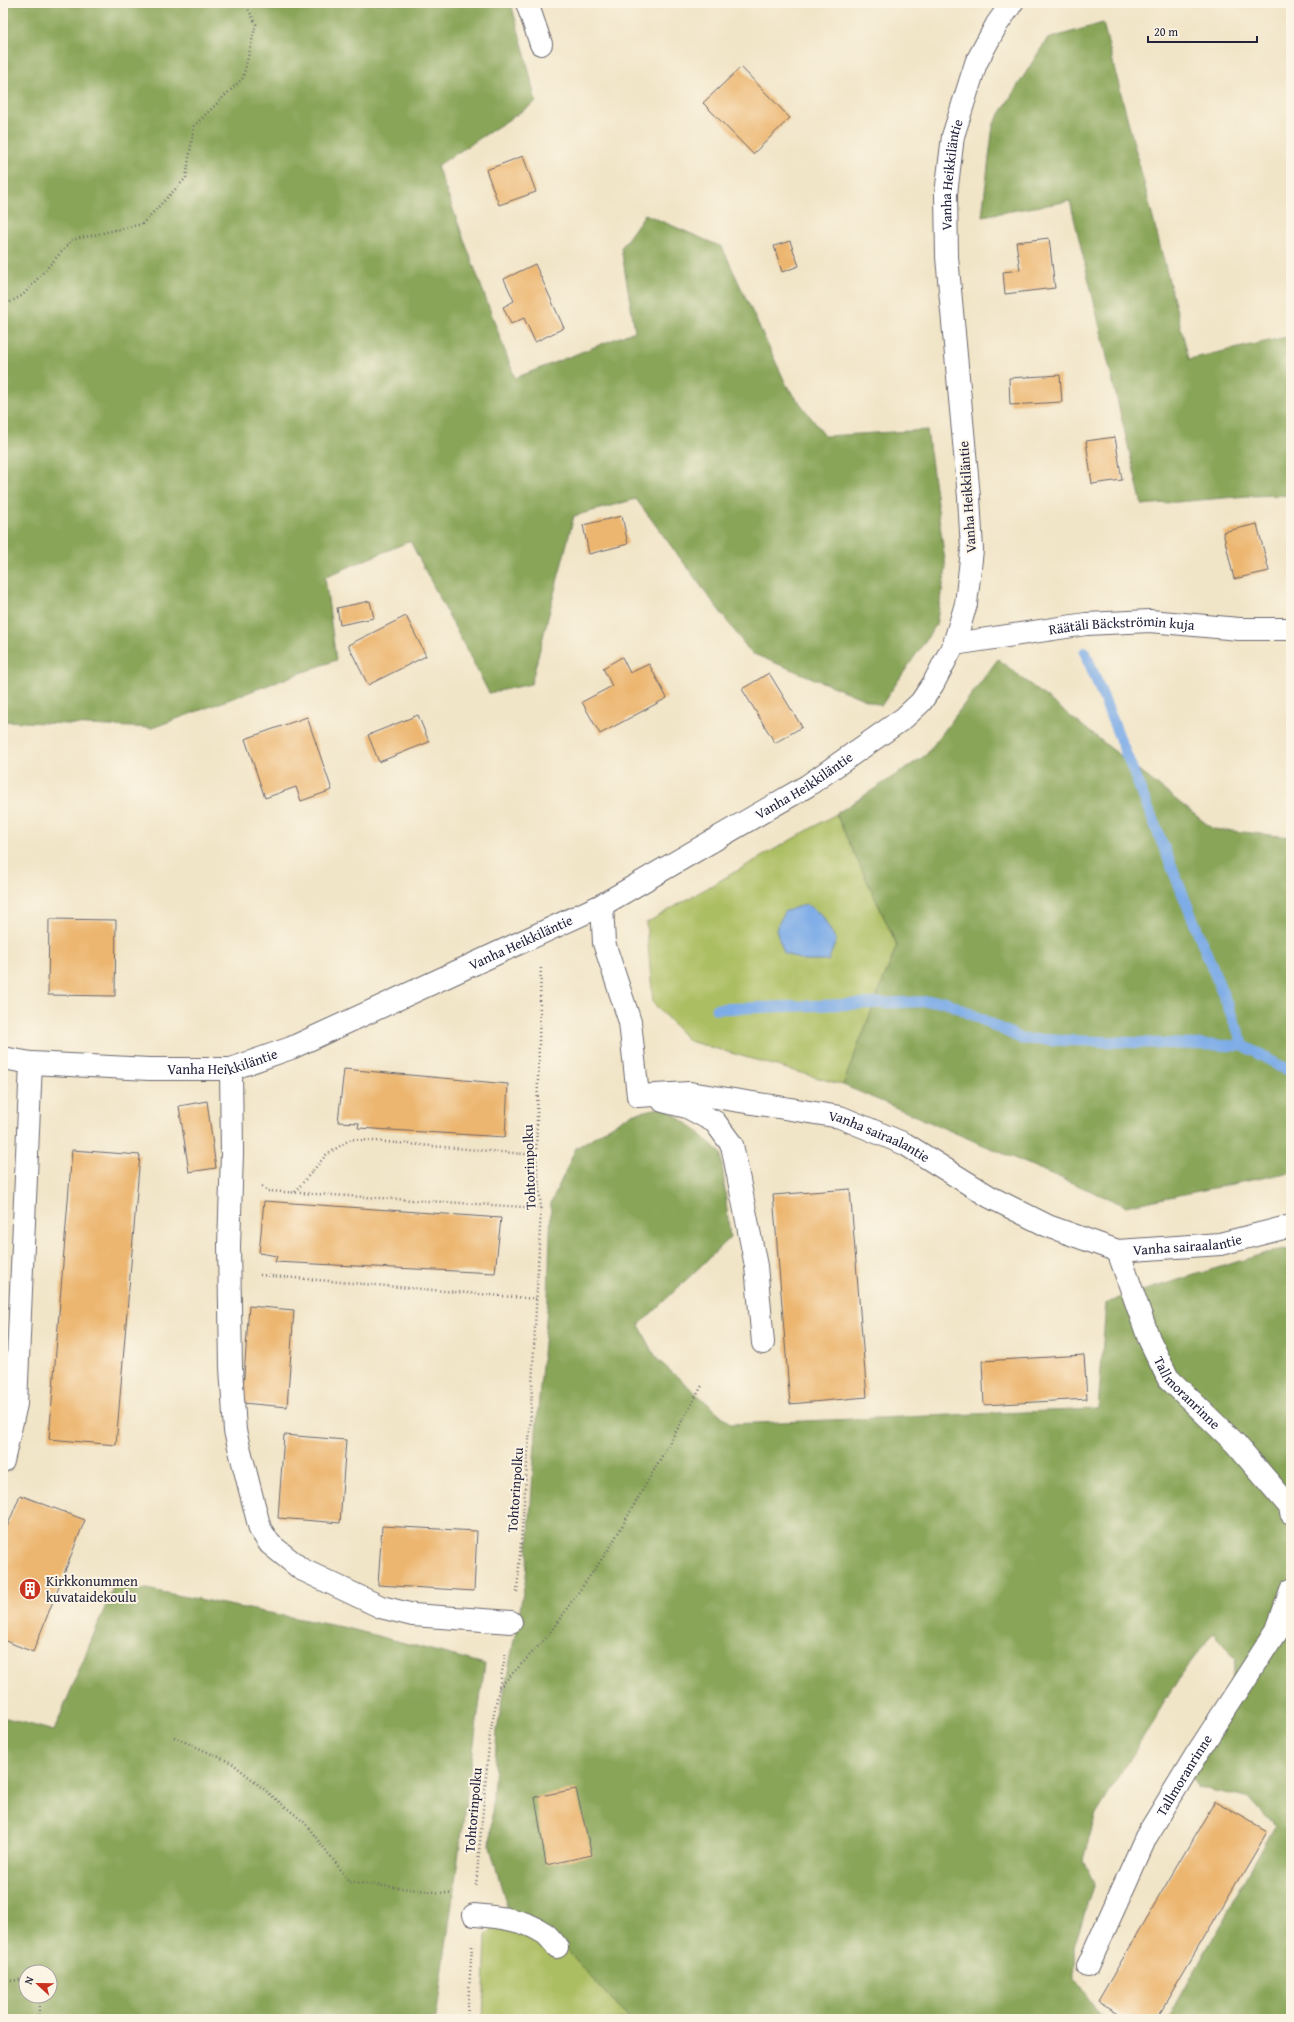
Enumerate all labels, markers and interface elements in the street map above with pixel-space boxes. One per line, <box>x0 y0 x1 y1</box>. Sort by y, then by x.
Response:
scale bar <box>1148 18 1257 44</box>
text: 20 m <box>1154 23 1178 40</box>
street label: Vanha Heikkiläntie <box>936 116 968 231</box>
street label: Vanha Heikkiläntie <box>953 440 981 554</box>
street label: Räätäli Bäckströmin kuja <box>1047 611 1196 640</box>
street label: Vanha Heikkiläntie <box>751 747 857 824</box>
street label: Vanha Heikkiläntie <box>466 910 576 975</box>
street label: Vanha Heikkiläntie <box>167 1043 281 1080</box>
street label: Vanha sairaalantie <box>827 1105 934 1167</box>
street label: Tohtorinpolku <box>518 1124 540 1210</box>
street label: Vanha sairaalantie <box>1132 1229 1244 1260</box>
street label: Tallmoranrinne <box>1149 1353 1225 1434</box>
street label: Tohtorinpolku <box>502 1446 528 1533</box>
place label: Kirkkonummen kuvataidekoulu <box>46 1571 138 1607</box>
building icon: Kirkkonummen kuvataidekoulu <box>17 1576 43 1602</box>
street label: Tallmoranrinne <box>1151 1730 1217 1820</box>
street label: Tohtorinpolku <box>459 1766 487 1853</box>
north arrow <box>18 1964 58 2004</box>
text: N <box>20 1973 38 1987</box>

